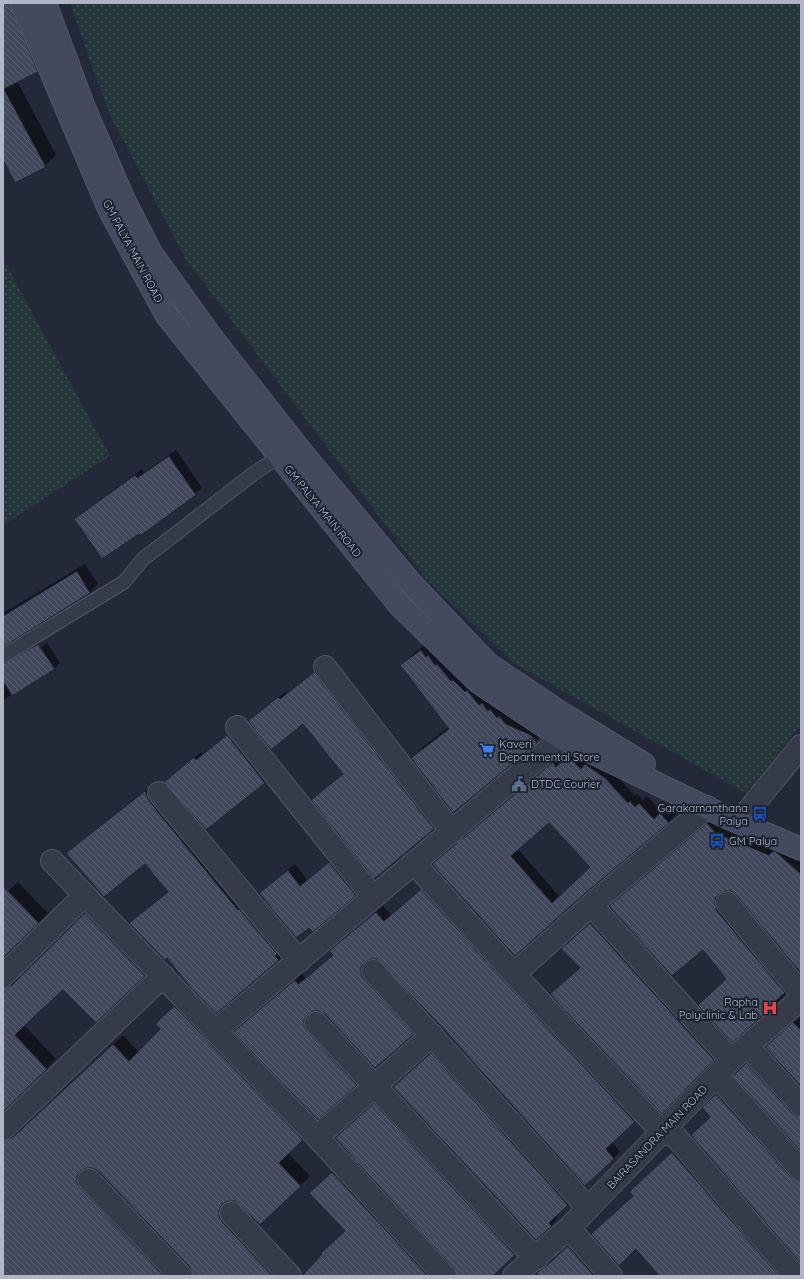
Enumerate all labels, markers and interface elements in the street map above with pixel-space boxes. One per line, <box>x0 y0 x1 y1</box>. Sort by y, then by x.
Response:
street label: GM PALYA MAIN ROAD <box>100 197 166 305</box>
street label: GM PALYA MAIN ROAD <box>281 462 365 560</box>
place label: Kaveri Departmental Store <box>499 737 600 764</box>
supermarket icon: Kaveri Departmental Store <box>478 741 496 759</box>
public building icon: DTDC Courier <box>510 775 528 793</box>
place label: DTDC Courier <box>531 777 601 791</box>
place label: Garakamanthana Palya <box>658 801 748 828</box>
bus stop icon: Garakamanthana Palya <box>751 805 769 823</box>
bus stop icon: GM Palya <box>708 832 726 850</box>
place label: GM Palya <box>729 834 777 848</box>
place label: Rapha Polyclinic & Lab <box>679 995 758 1022</box>
hospital icon: Rapha Polyclinic & Lab <box>761 999 779 1017</box>
street label: BAIRASANDRA MAIN ROAD <box>604 1082 710 1192</box>

